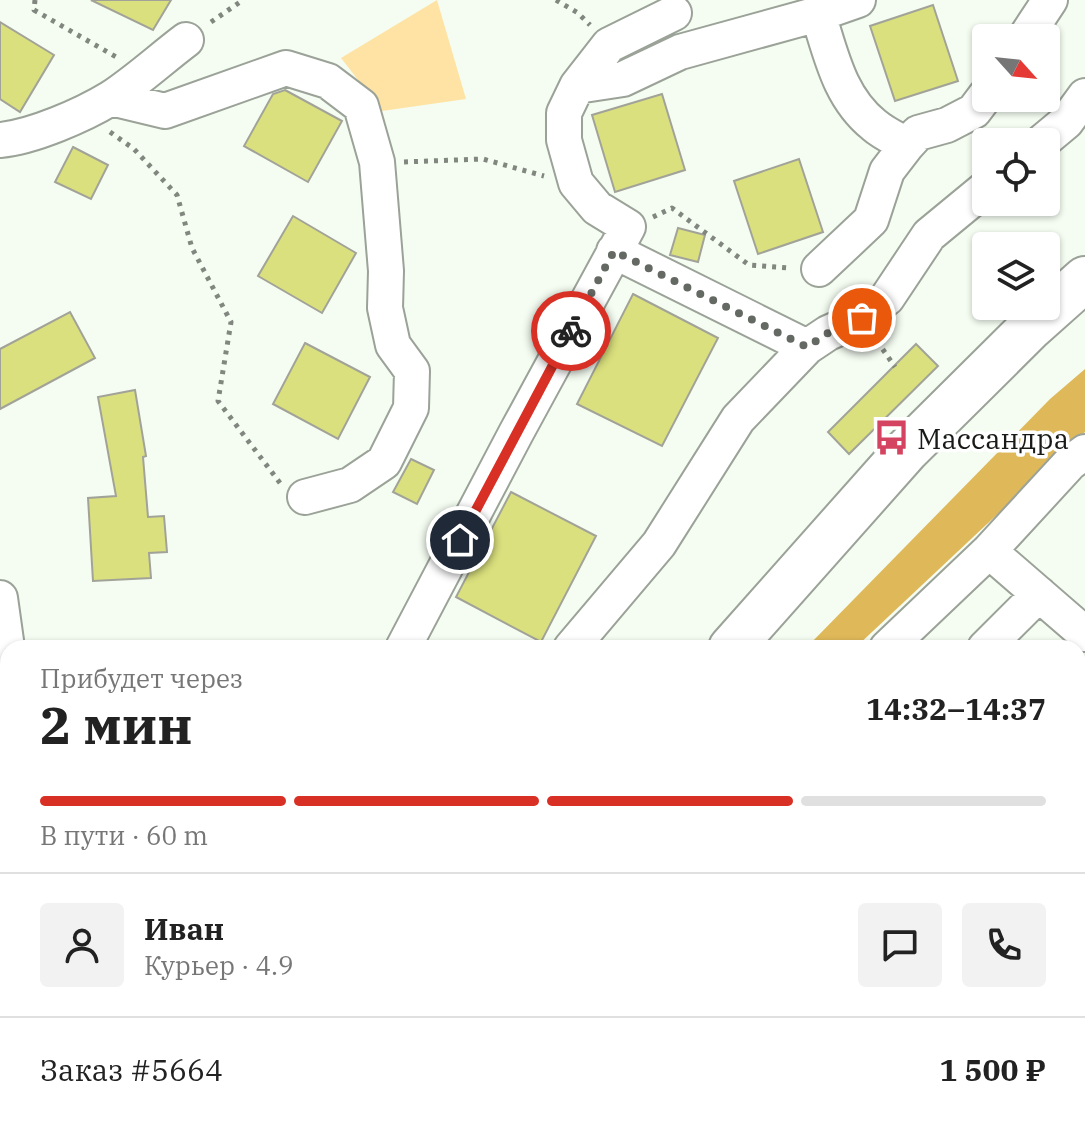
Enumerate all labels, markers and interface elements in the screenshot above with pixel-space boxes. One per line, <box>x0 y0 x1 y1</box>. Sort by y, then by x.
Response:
north arrow <box>972 24 1060 112</box>
map controls <box>972 24 1060 320</box>
button: locate <box>972 128 1060 216</box>
button: layers <box>972 232 1060 320</box>
pin <box>828 284 896 352</box>
courier <box>531 291 611 371</box>
icon: bag <box>840 296 884 340</box>
icon: bike <box>549 309 593 353</box>
bus stop icon: Массандра <box>872 419 910 457</box>
place label: Массандра <box>917 420 1069 457</box>
pin <box>426 506 494 574</box>
icon: home <box>438 518 482 562</box>
text: Прибудет через <box>40 661 243 695</box>
text: 14:32–14:37 <box>866 689 1046 728</box>
text: 2 мин <box>40 691 193 758</box>
text: В пути · 60 m <box>40 818 208 852</box>
button: person <box>40 903 124 987</box>
button: chat <box>858 903 942 987</box>
button: phone <box>962 903 1046 987</box>
text: Иван <box>144 909 224 948</box>
text: Курьер · 4.9 <box>144 948 294 982</box>
text: Заказ #5664 <box>40 1050 223 1089</box>
text: 1 500 ₽ <box>940 1050 1046 1089</box>

